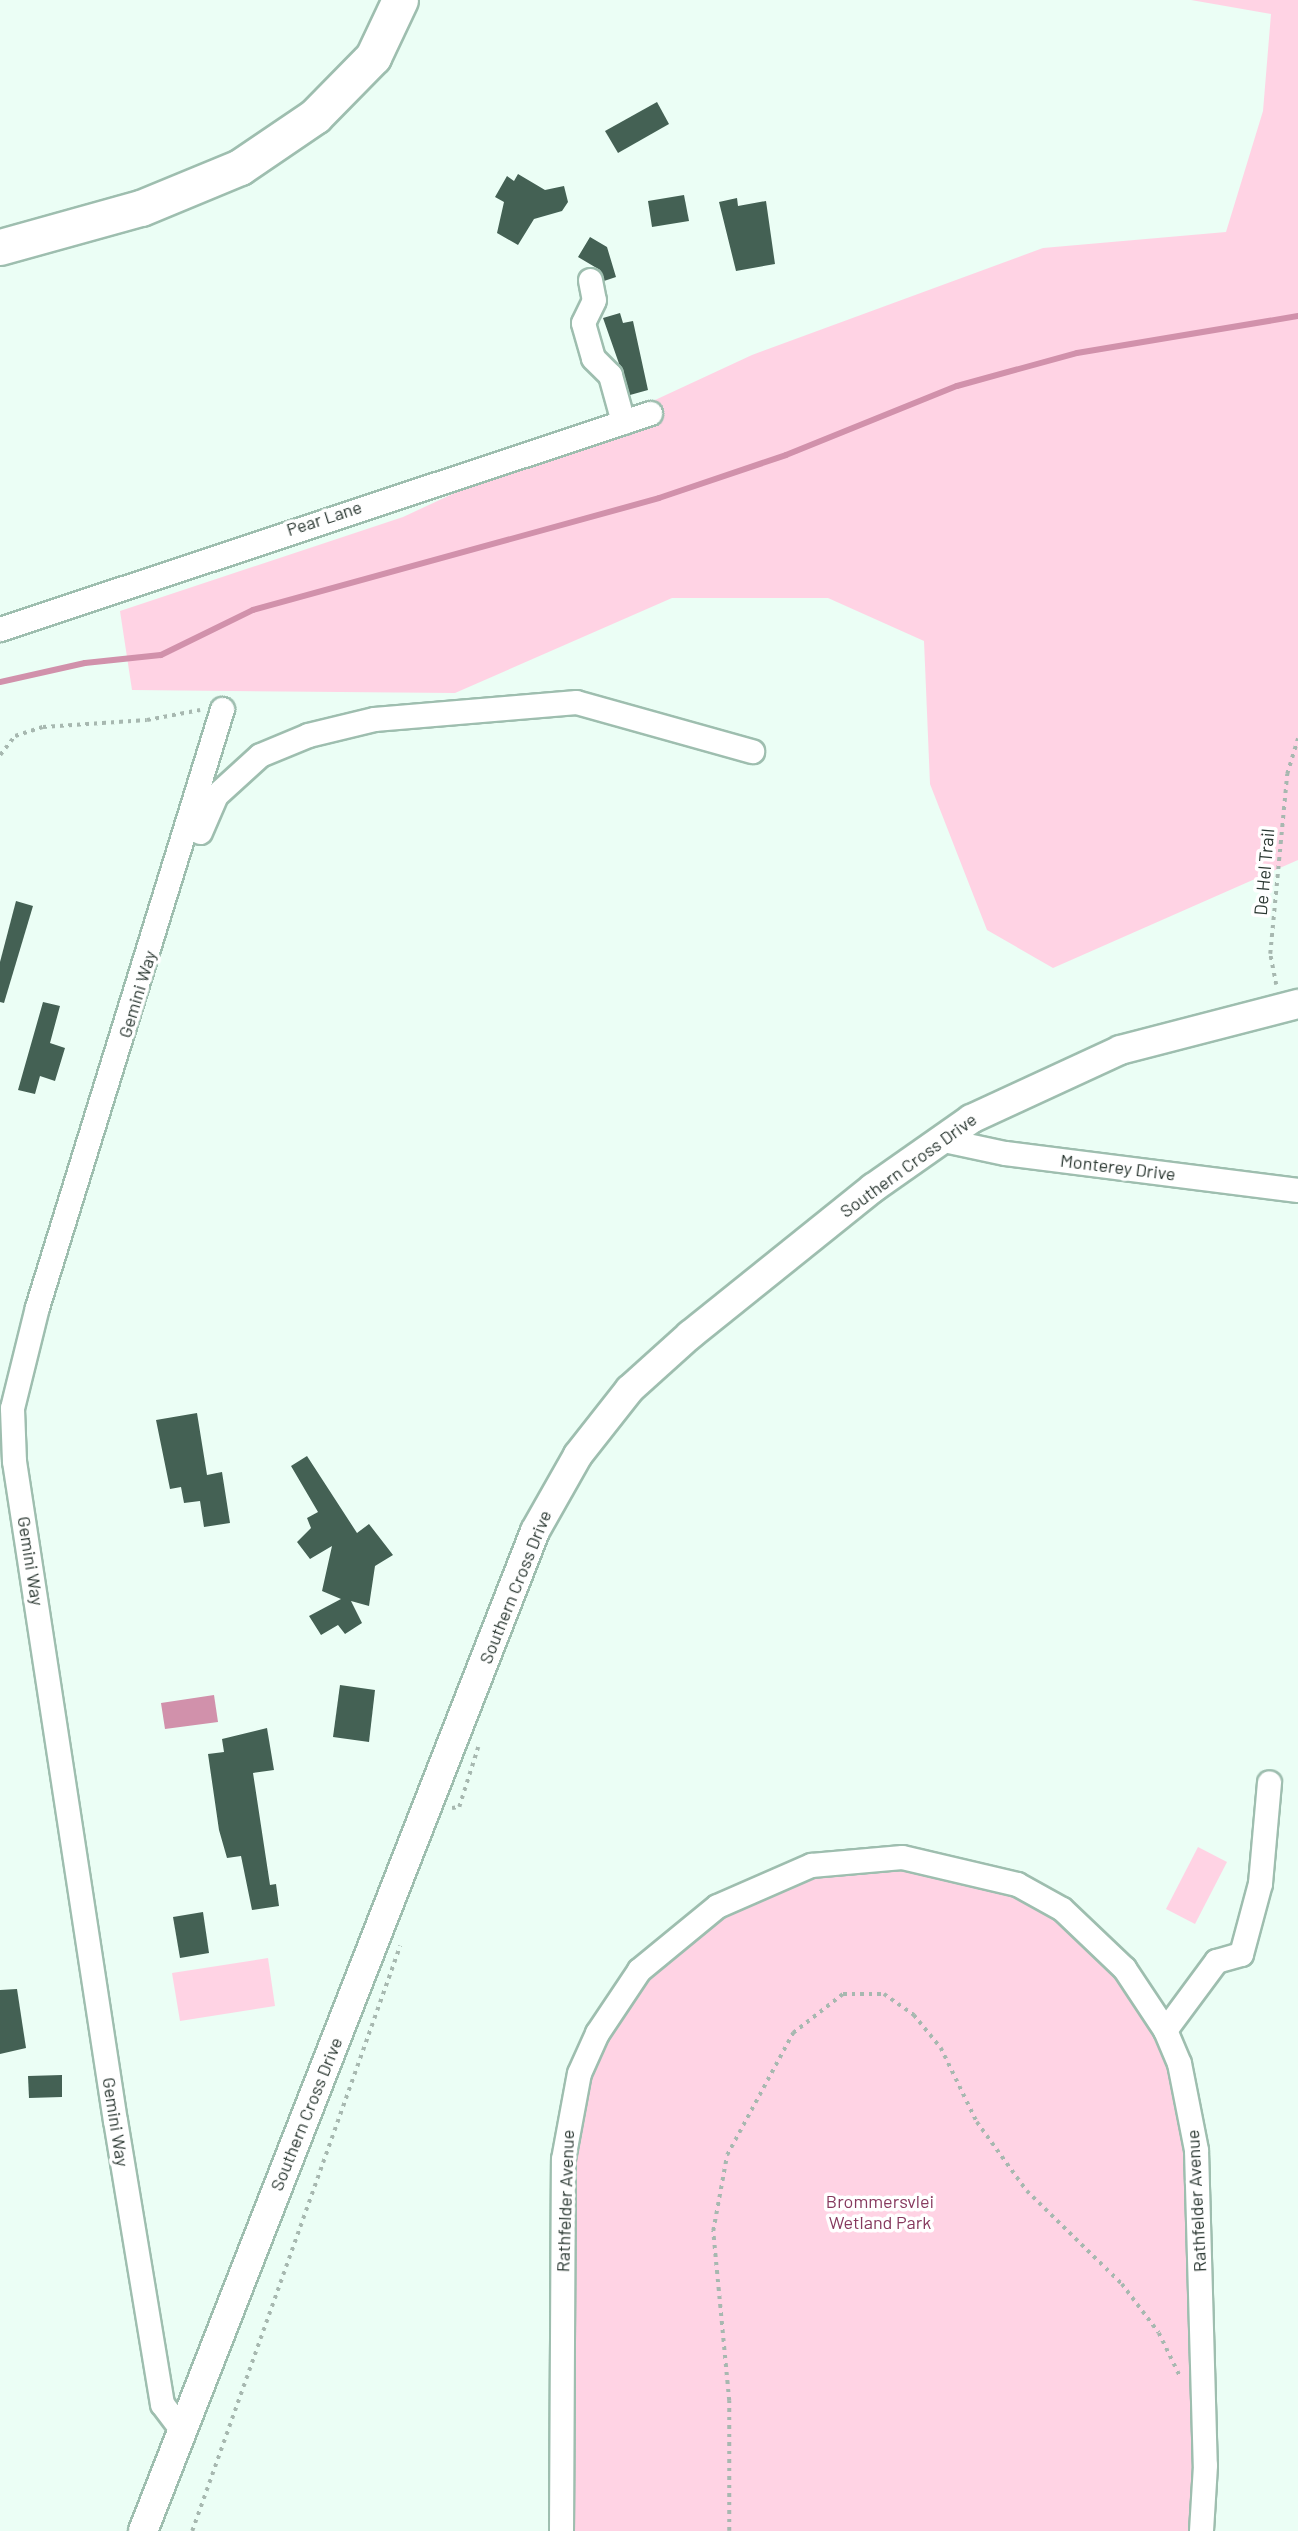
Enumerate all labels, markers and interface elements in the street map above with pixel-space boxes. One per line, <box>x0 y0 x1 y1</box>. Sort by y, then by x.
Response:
street label: Pear Lane <box>284 496 364 540</box>
street label: De Hel Trail <box>1249 828 1279 916</box>
street label: Gemini Way <box>113 948 161 1040</box>
street label: Southern Cross Drive <box>836 1108 980 1222</box>
street label: Monterey Drive <box>1059 1149 1177 1185</box>
street label: Southern Cross Drive <box>474 1507 556 1667</box>
street label: Gemini Way <box>13 1515 49 1607</box>
street label: Southern Cross Drive <box>265 2034 347 2194</box>
street label: Gemini Way <box>98 2076 134 2168</box>
street label: Rathfelder Avenue <box>552 2129 578 2273</box>
street label: Rathfelder Avenue <box>1181 2129 1211 2273</box>
park label: Brommersvlei Wetland Park <box>826 2191 934 2234</box>

